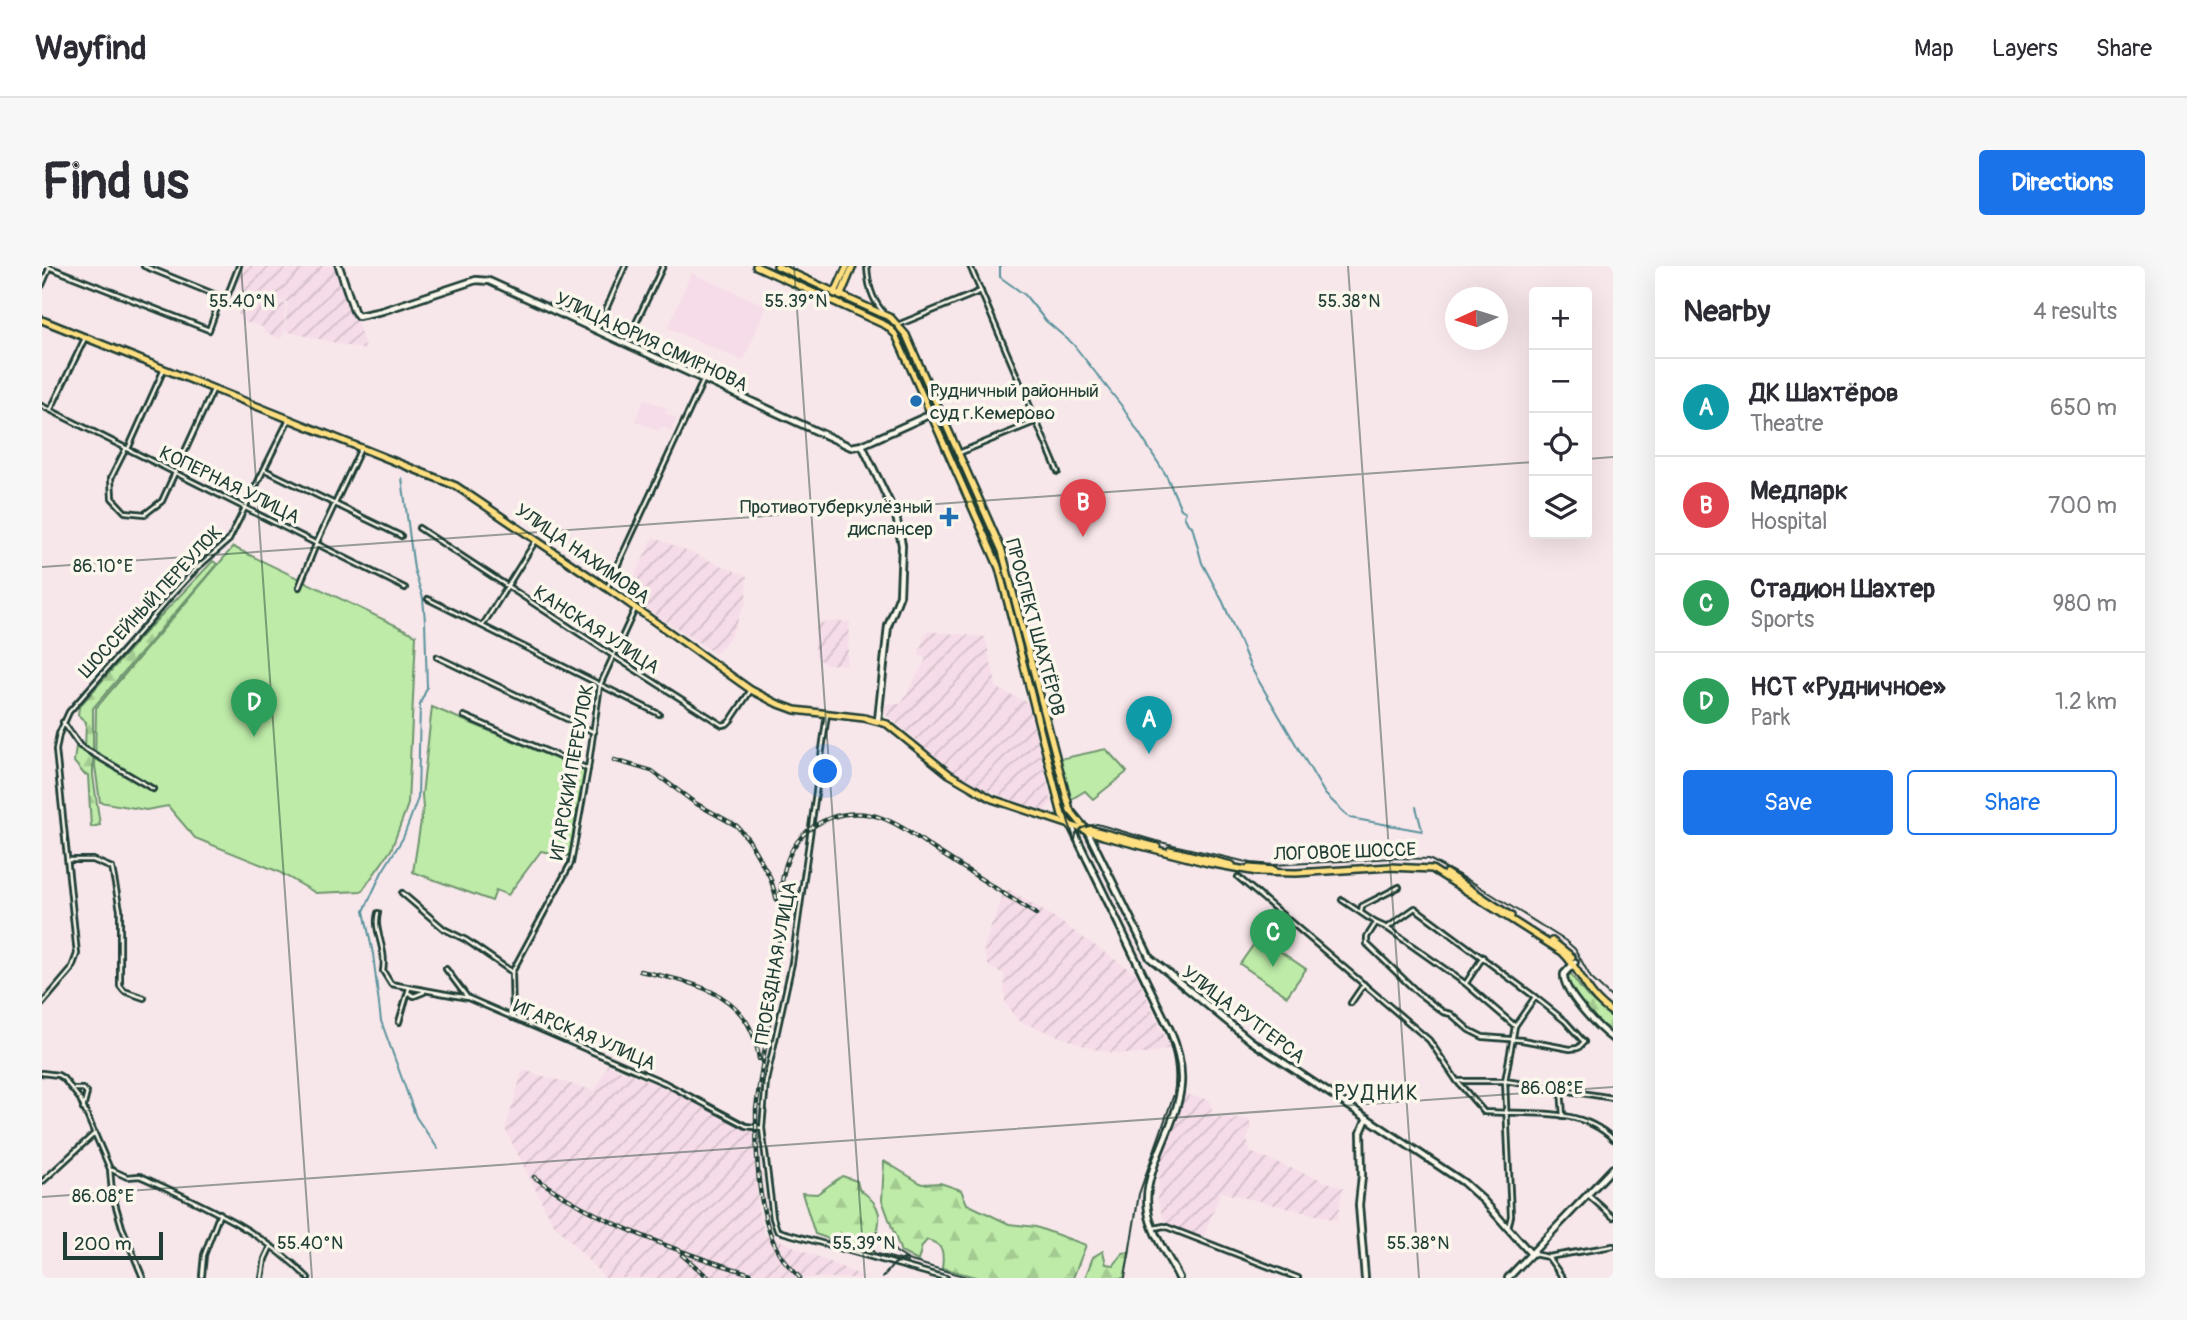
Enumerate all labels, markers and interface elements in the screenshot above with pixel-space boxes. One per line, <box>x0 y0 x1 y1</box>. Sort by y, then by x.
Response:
text: Wayfind <box>35 28 147 69</box>
text: Map <box>1914 34 1954 63</box>
text: Layers <box>1992 34 2058 63</box>
text: Share <box>2096 34 2152 63</box>
button: Directions <box>1979 150 2145 215</box>
text: Find us <box>42 152 189 213</box>
street label: УЛИЦА ЮРИЯ СМИРНОВА <box>551 287 752 397</box>
north arrow <box>1445 287 1508 350</box>
map controls <box>1529 287 1592 539</box>
button: + <box>1529 287 1592 350</box>
text: 55.40°N <box>209 290 275 313</box>
text: 55.39°N <box>765 290 827 313</box>
text: 55.38°N <box>1318 290 1380 313</box>
text: Nearby <box>1683 293 1770 330</box>
text: 4 results <box>2033 297 2117 326</box>
button: − <box>1529 350 1592 413</box>
text: ДК Шахтёров <box>1750 377 1899 409</box>
place label: Рудничный районный суд г.Кемерово <box>930 379 1099 425</box>
marker: Рудничный районный суд г.Кемерово <box>908 393 924 409</box>
text: A <box>1699 393 1713 422</box>
text: 650 m <box>2050 393 2117 422</box>
text: Theatre <box>1750 409 1823 438</box>
button: locate <box>1529 413 1592 476</box>
street label: КОПЕРНАЯ УЛИЦА <box>155 441 304 529</box>
text: Медпарк <box>1750 475 1848 507</box>
button: layers <box>1529 476 1592 539</box>
pin: B <box>1060 479 1106 537</box>
text: B <box>1699 491 1713 520</box>
text: 700 m <box>2048 491 2117 520</box>
place label: Противотуберкулёзный диспансер <box>740 495 933 541</box>
street label: УЛИЦА НАХИМОВА <box>510 498 654 609</box>
marker: Противотуберкулёзный диспансер <box>939 507 959 527</box>
text: Hospital <box>1750 507 1828 536</box>
street label: ШОССЕЙНЫЙ ПЕРЕУЛОК <box>74 520 228 683</box>
street label: ПРОСПЕКТ ШАХТЁРОВ <box>1000 536 1070 718</box>
text: 86.10°E <box>73 555 133 578</box>
text: Стадион Шахтер <box>1750 573 1935 605</box>
street label: КАНСКАЯ УЛИЦА <box>529 580 664 680</box>
text: C <box>1699 589 1713 618</box>
text: 980 m <box>2052 589 2117 618</box>
text: Sports <box>1750 605 1814 634</box>
text: НСТ «Рудничное» <box>1750 671 1946 703</box>
pin: D <box>231 679 277 737</box>
street label: ИГАРСКИЙ ПЕРЕУЛОК <box>545 682 599 862</box>
text: D <box>1699 687 1713 716</box>
text: 1.2 km <box>2055 687 2117 716</box>
pin: A <box>1126 696 1172 754</box>
text: Park <box>1750 703 1790 732</box>
your location <box>808 754 842 788</box>
button: Save <box>1683 770 1893 835</box>
button: Share <box>1907 770 2117 835</box>
street label: ЛОГОВОЕ ШОССЕ <box>1272 838 1417 867</box>
street label: ПРОЕЗДНАЯ УЛИЦА <box>750 880 802 1047</box>
pin: C <box>1250 909 1296 967</box>
street label: УЛИЦА РУТГЕРСА <box>1177 961 1310 1069</box>
street label: ИГАРСКАЯ УЛИЦА <box>510 994 659 1076</box>
text: 86.08°E <box>1521 1077 1583 1100</box>
district label: РУДНИК <box>1334 1080 1420 1107</box>
text: 86.08°E <box>72 1185 134 1208</box>
scale bar <box>63 1229 163 1261</box>
text: 200 m <box>74 1232 132 1256</box>
text: 55.40°N <box>277 1232 343 1255</box>
text: 55.39°N <box>833 1232 895 1255</box>
text: 55.38°N <box>1387 1232 1449 1255</box>

